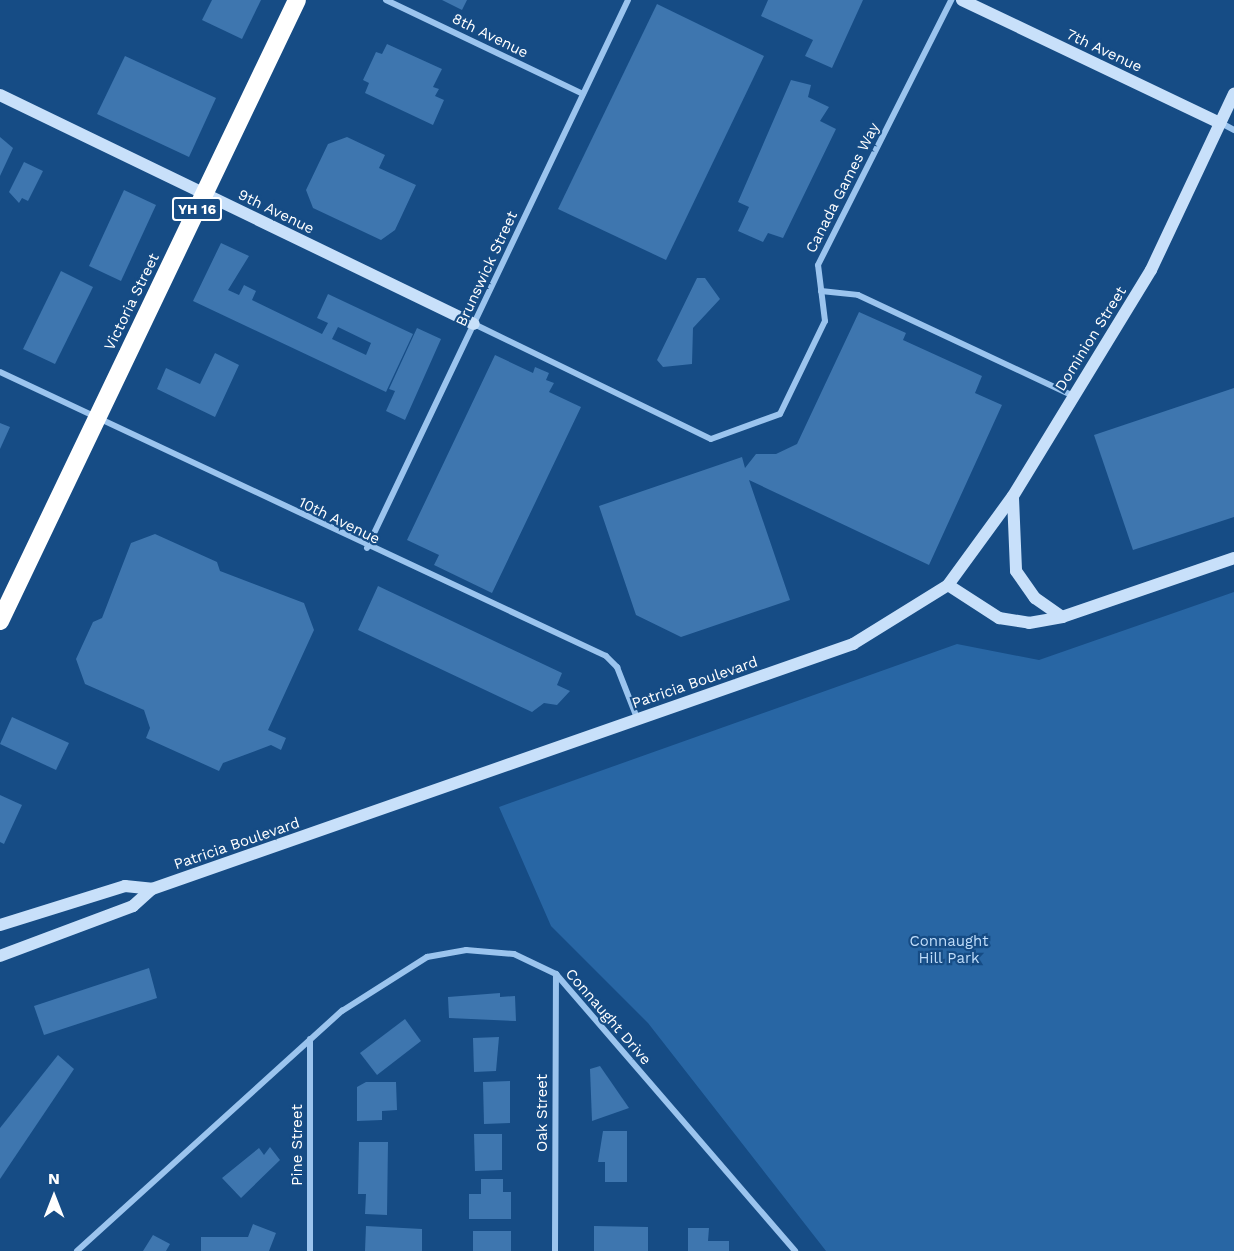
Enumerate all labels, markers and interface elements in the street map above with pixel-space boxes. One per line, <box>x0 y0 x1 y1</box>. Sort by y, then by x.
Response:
street label: 8th Avenue <box>449 10 531 62</box>
street label: 7th Avenue <box>1063 25 1145 77</box>
street label: Canada Games Way <box>802 120 884 256</box>
street label: 9th Avenue <box>235 186 317 238</box>
road number: YH 16 <box>172 198 222 220</box>
street label: Brunswick Street <box>452 208 522 330</box>
street label: Victoria Street <box>101 250 163 354</box>
street label: Dominion Street <box>1052 283 1130 395</box>
street label: 10th Avenue <box>295 493 383 549</box>
street label: Patricia Boulevard <box>630 653 760 713</box>
street label: Patricia Boulevard <box>172 814 302 874</box>
park label: Connaught Hill Park <box>909 932 989 967</box>
street label: Connaught Drive <box>561 965 655 1069</box>
street label: Oak Street <box>534 1074 552 1152</box>
street label: Pine Street <box>289 1104 307 1186</box>
north arrow <box>24 1167 84 1227</box>
text: N <box>48 1169 60 1188</box>

